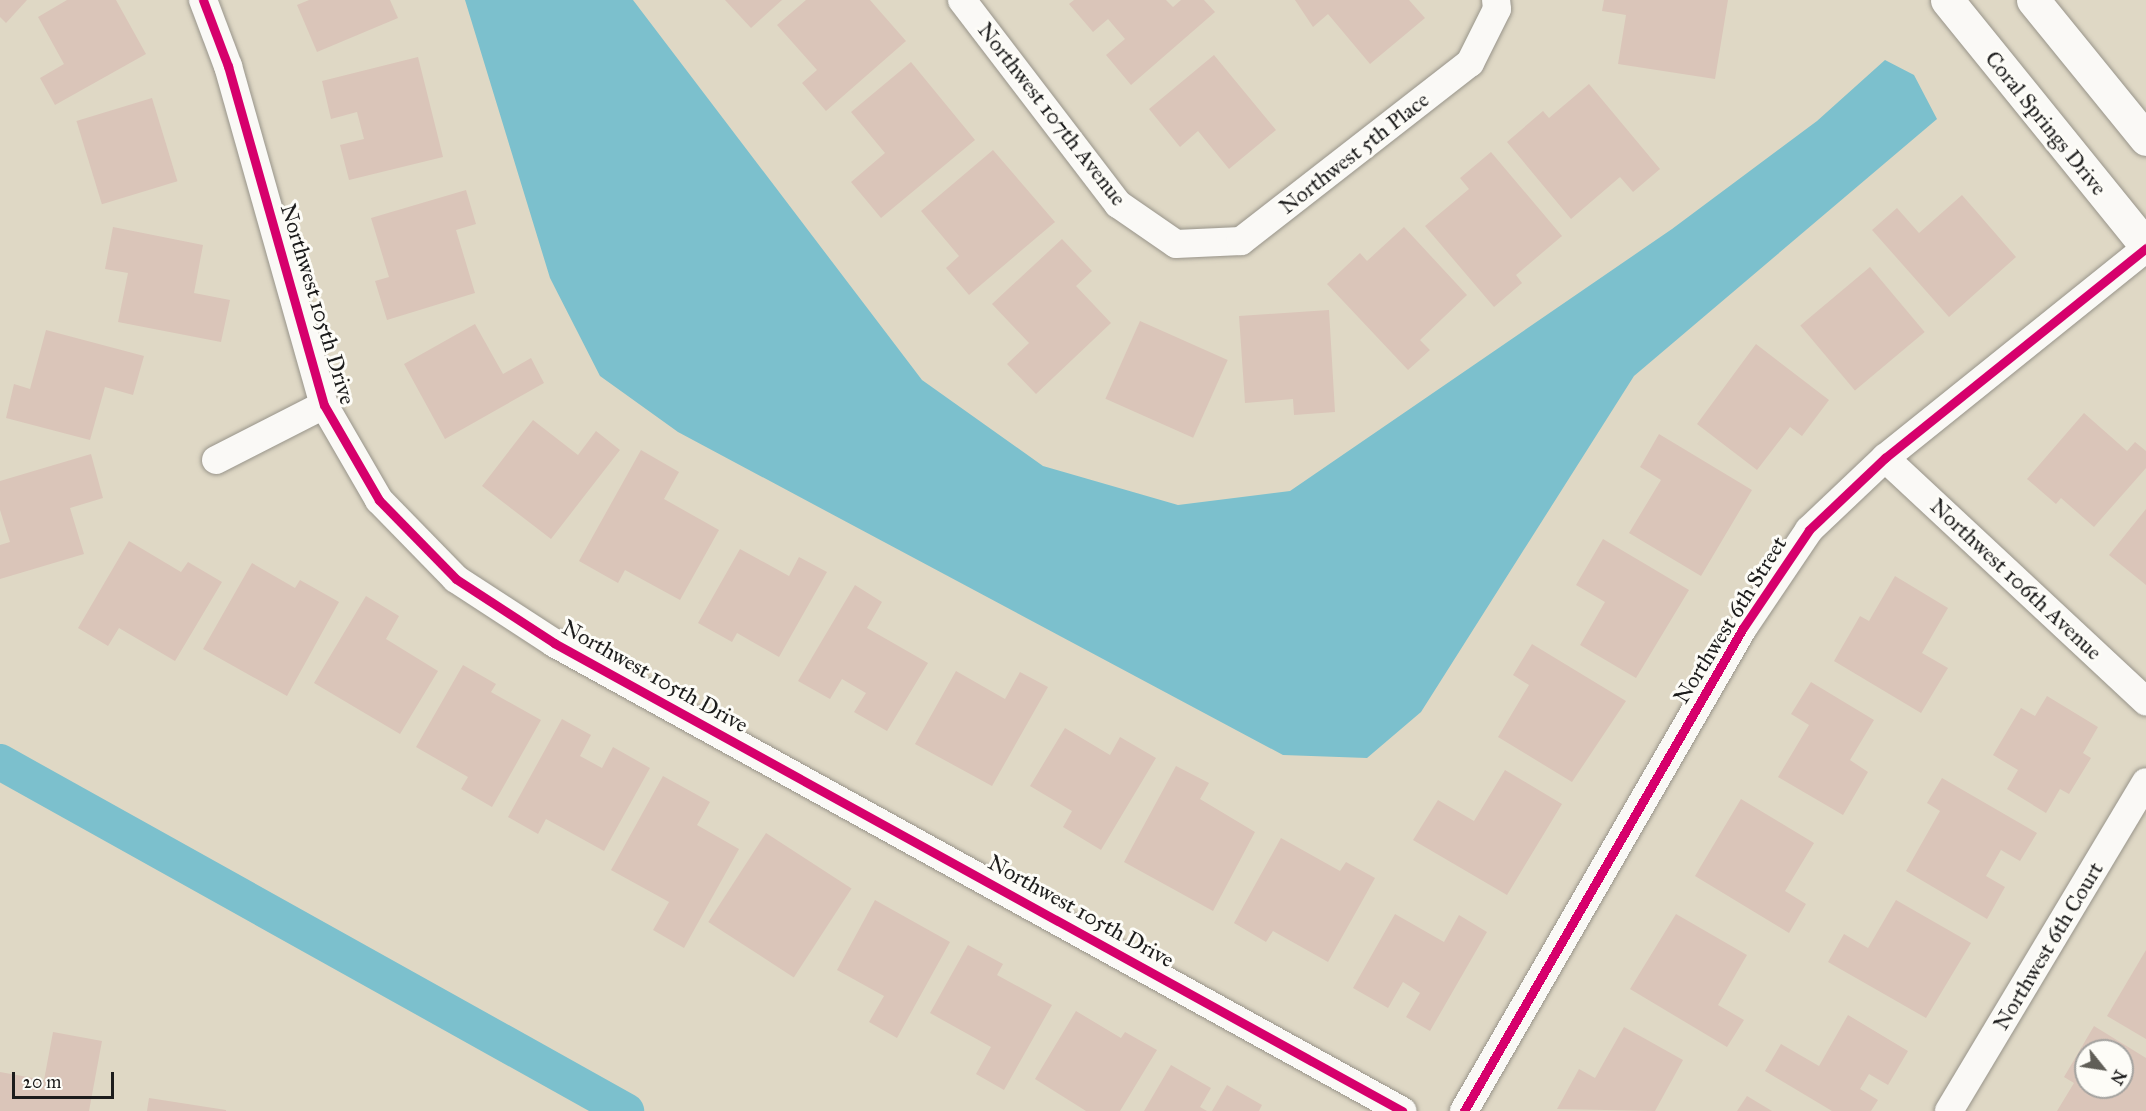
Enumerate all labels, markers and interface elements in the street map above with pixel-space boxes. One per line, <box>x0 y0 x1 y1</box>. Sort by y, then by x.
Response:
street label: Northwest 107th Avenue <box>972 17 1132 211</box>
street label: Coral Springs Drive <box>1980 46 2112 200</box>
street label: Northwest 5th Place <box>1274 86 1434 220</box>
street label: Northwest 105th Drive <box>275 200 361 408</box>
street label: Northwest 106th Avenue <box>1925 493 2107 665</box>
street label: Northwest 6th Street <box>1668 532 1792 708</box>
street label: Northwest 105th Drive <box>557 614 753 738</box>
street label: Northwest 105th Drive <box>983 849 1179 973</box>
street label: Northwest 6th Court <box>1987 857 2109 1035</box>
north arrow <box>2074 1039 2134 1099</box>
scale bar <box>15 1060 117 1098</box>
text: N <box>2107 1067 2130 1088</box>
text: 20 m <box>23 1071 61 1093</box>

